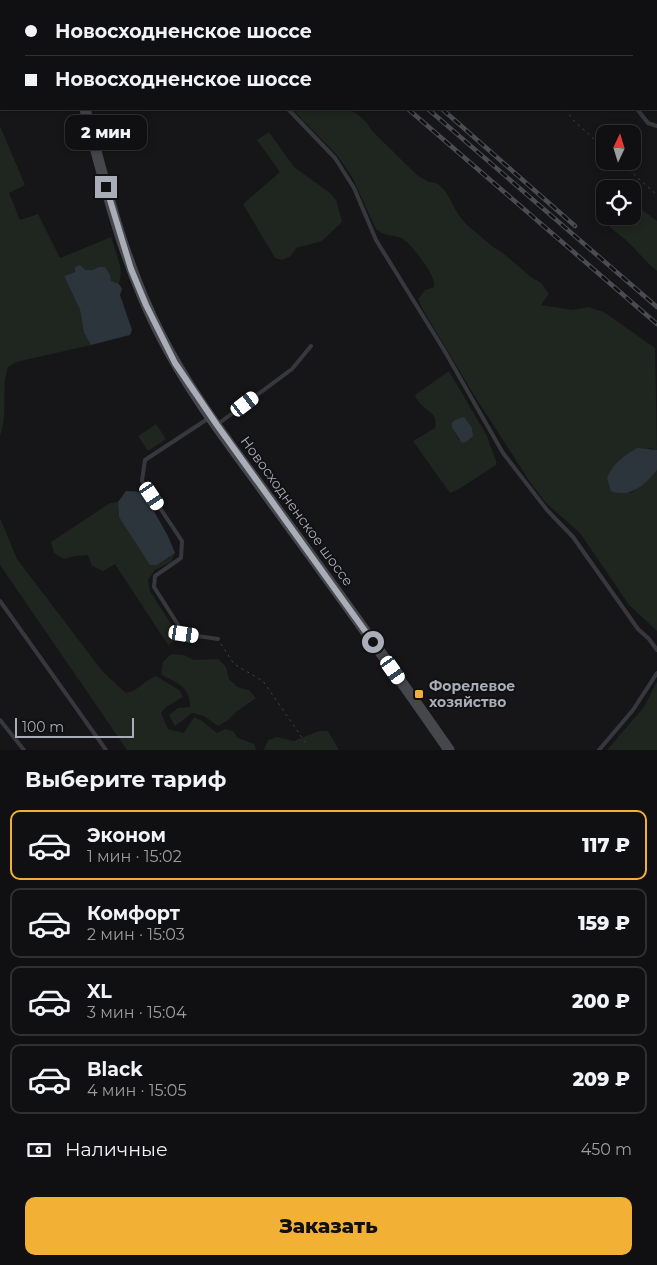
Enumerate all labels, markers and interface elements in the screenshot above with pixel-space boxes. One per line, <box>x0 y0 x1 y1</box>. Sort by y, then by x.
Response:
text: Новосходненское шоссе <box>55 20 312 43</box>
text: Новосходненское шоссе <box>55 68 312 91</box>
callout: 2 мин <box>65 114 147 150</box>
text: 2 мин <box>81 123 131 142</box>
north arrow <box>596 125 641 170</box>
map controls <box>596 125 641 225</box>
route end <box>95 176 117 198</box>
button: locate <box>596 180 641 225</box>
car <box>228 389 261 419</box>
street label: Новосходненское шоссе <box>236 432 358 590</box>
car <box>137 479 166 513</box>
car <box>168 624 199 644</box>
route start <box>362 631 384 653</box>
car <box>378 653 407 687</box>
place label: Форелевое хозяйство <box>429 677 515 711</box>
marker: Форелевое хозяйство <box>413 688 425 700</box>
scale bar <box>15 715 134 738</box>
text: 100 m <box>22 718 64 736</box>
text: Выберите тариф <box>25 766 226 793</box>
icon: car <box>27 823 72 868</box>
text: Эконом <box>87 824 166 847</box>
text: 117 ₽ <box>582 834 630 857</box>
text: 1 мин · 15:02 <box>87 847 182 866</box>
icon: car <box>27 901 72 946</box>
text: Комфорт <box>87 902 180 925</box>
text: 159 ₽ <box>578 912 630 935</box>
text: 2 мин · 15:03 <box>87 925 185 944</box>
icon: car <box>27 979 72 1024</box>
text: XL <box>87 980 112 1003</box>
text: 200 ₽ <box>572 990 630 1013</box>
text: 3 мин · 15:04 <box>87 1003 186 1022</box>
icon: car <box>27 1057 72 1102</box>
text: Black <box>87 1058 143 1081</box>
text: 209 ₽ <box>573 1068 630 1091</box>
text: 4 мин · 15:05 <box>87 1081 187 1100</box>
icon: cash <box>25 1136 53 1164</box>
text: Наличные <box>65 1138 168 1161</box>
text: 450 m <box>581 1140 632 1159</box>
button: Заказать <box>25 1197 632 1255</box>

